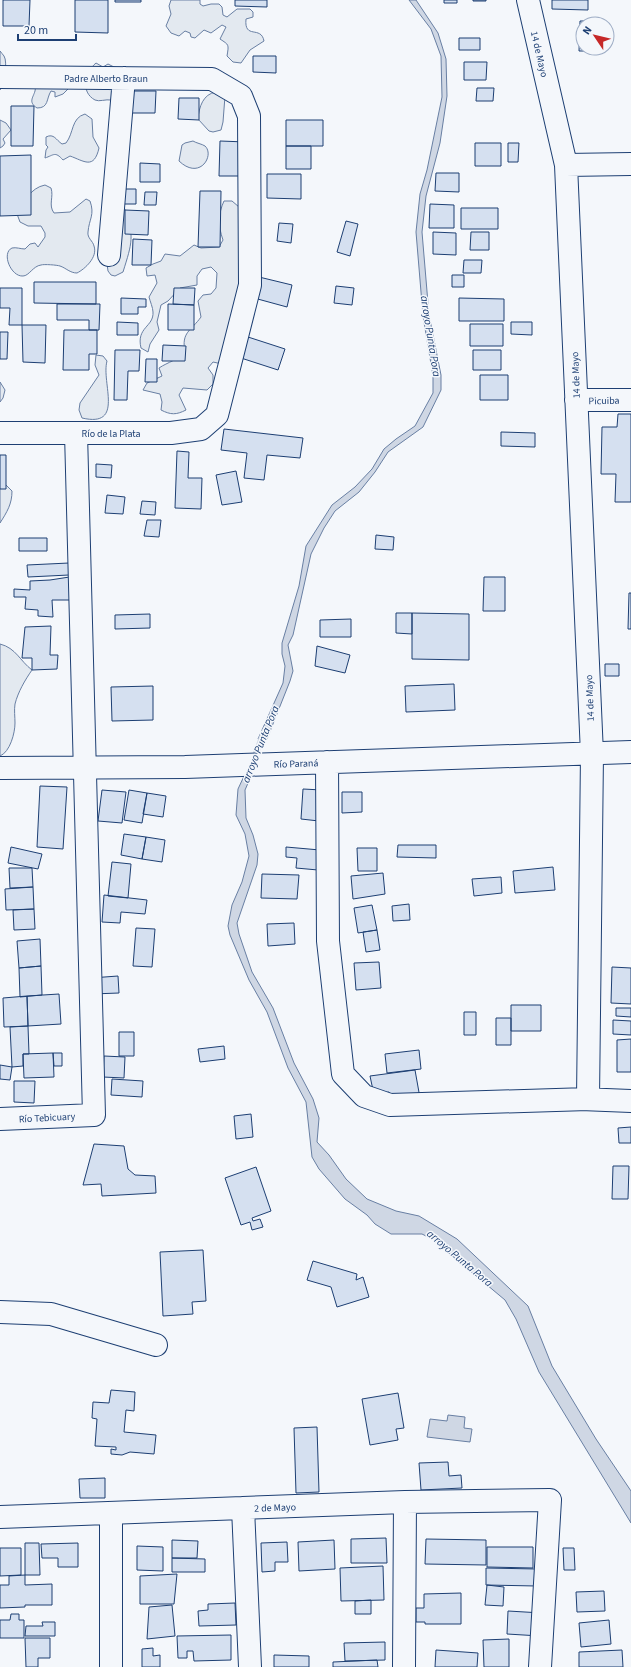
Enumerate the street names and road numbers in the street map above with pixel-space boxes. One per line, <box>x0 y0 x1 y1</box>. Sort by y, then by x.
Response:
street label: 14 de Mayo <box>527 30 551 79</box>
street label: Padre Alberto Braun <box>64 72 148 86</box>
street label: 14 de Mayo <box>568 351 584 399</box>
street label: Picuiba <box>588 394 620 408</box>
street label: Río de la Plata <box>82 427 141 441</box>
street label: 14 de Mayo <box>582 674 598 722</box>
street label: Río Paraná <box>273 756 319 772</box>
street label: Río Tebicuary <box>18 1110 76 1126</box>
street label: 2 de Mayo <box>254 1500 296 1516</box>

